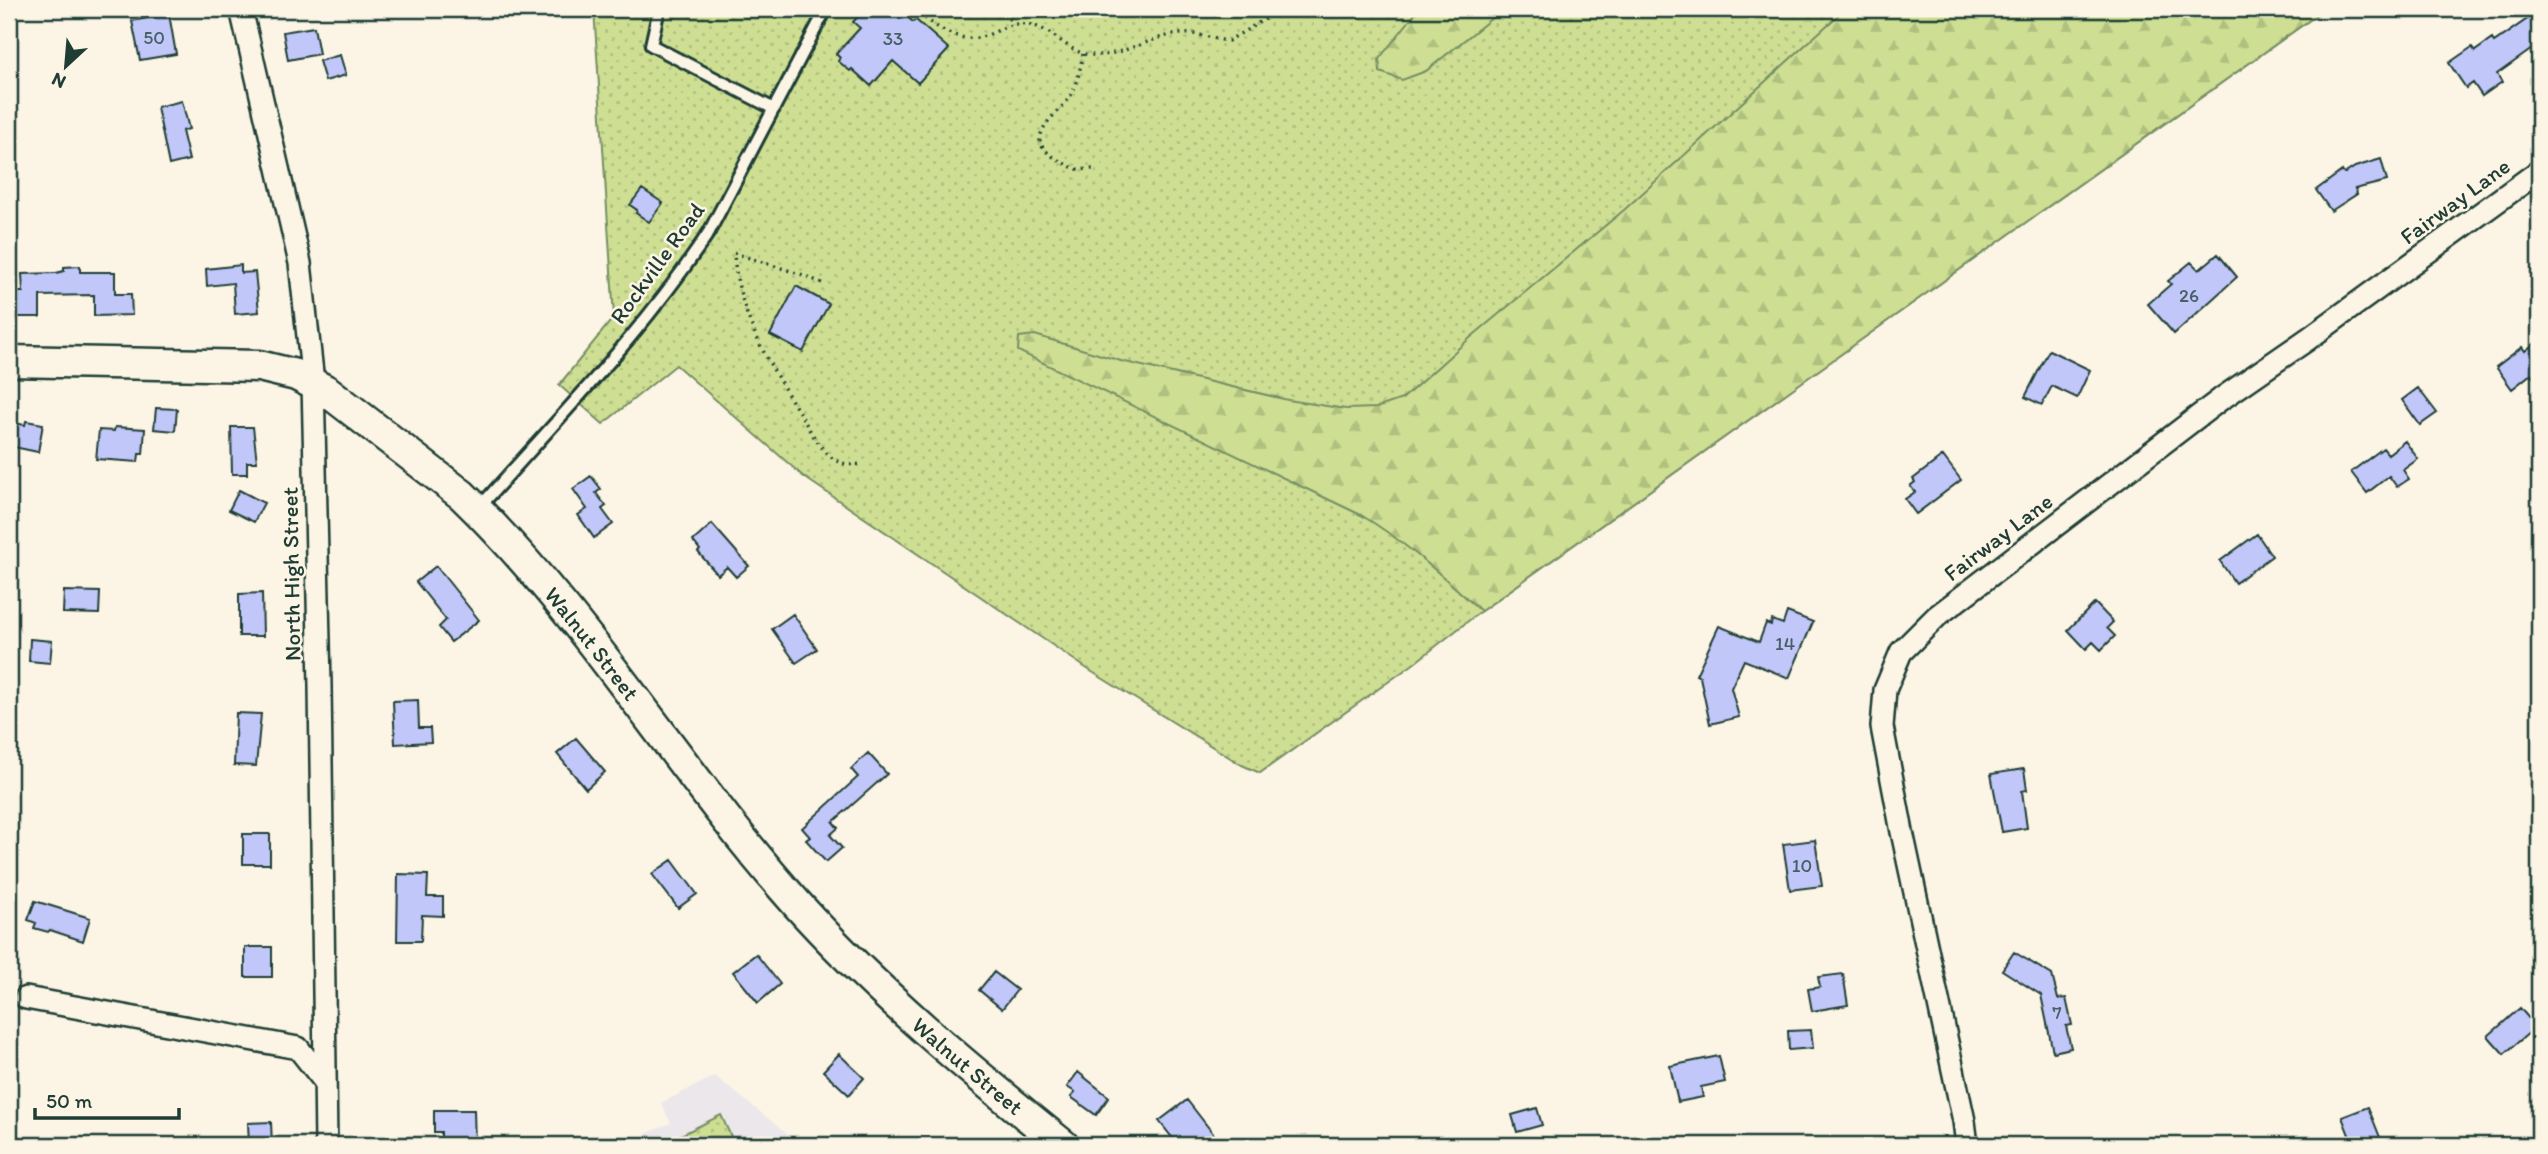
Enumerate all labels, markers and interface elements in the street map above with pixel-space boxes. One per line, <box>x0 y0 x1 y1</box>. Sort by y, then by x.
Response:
house number: 50 <box>143 26 165 49</box>
house number: 33 <box>883 27 903 50</box>
north arrow <box>32 32 102 102</box>
text: N <box>48 68 70 94</box>
street label: Fairway Lane <box>2395 152 2515 250</box>
street label: Rockville Road <box>604 196 711 329</box>
house number: 26 <box>2179 284 2199 307</box>
street label: North High Street <box>275 486 307 661</box>
street label: Fairway Lane <box>1938 487 2058 587</box>
street label: Walnut Street <box>539 581 645 706</box>
house number: 14 <box>1775 632 1795 655</box>
house number: 10 <box>1792 854 1812 877</box>
house number: 7 <box>2052 1001 2062 1024</box>
street label: Walnut Street <box>906 1011 1029 1121</box>
scale bar <box>35 1077 178 1121</box>
text: 50 m <box>46 1088 93 1113</box>

